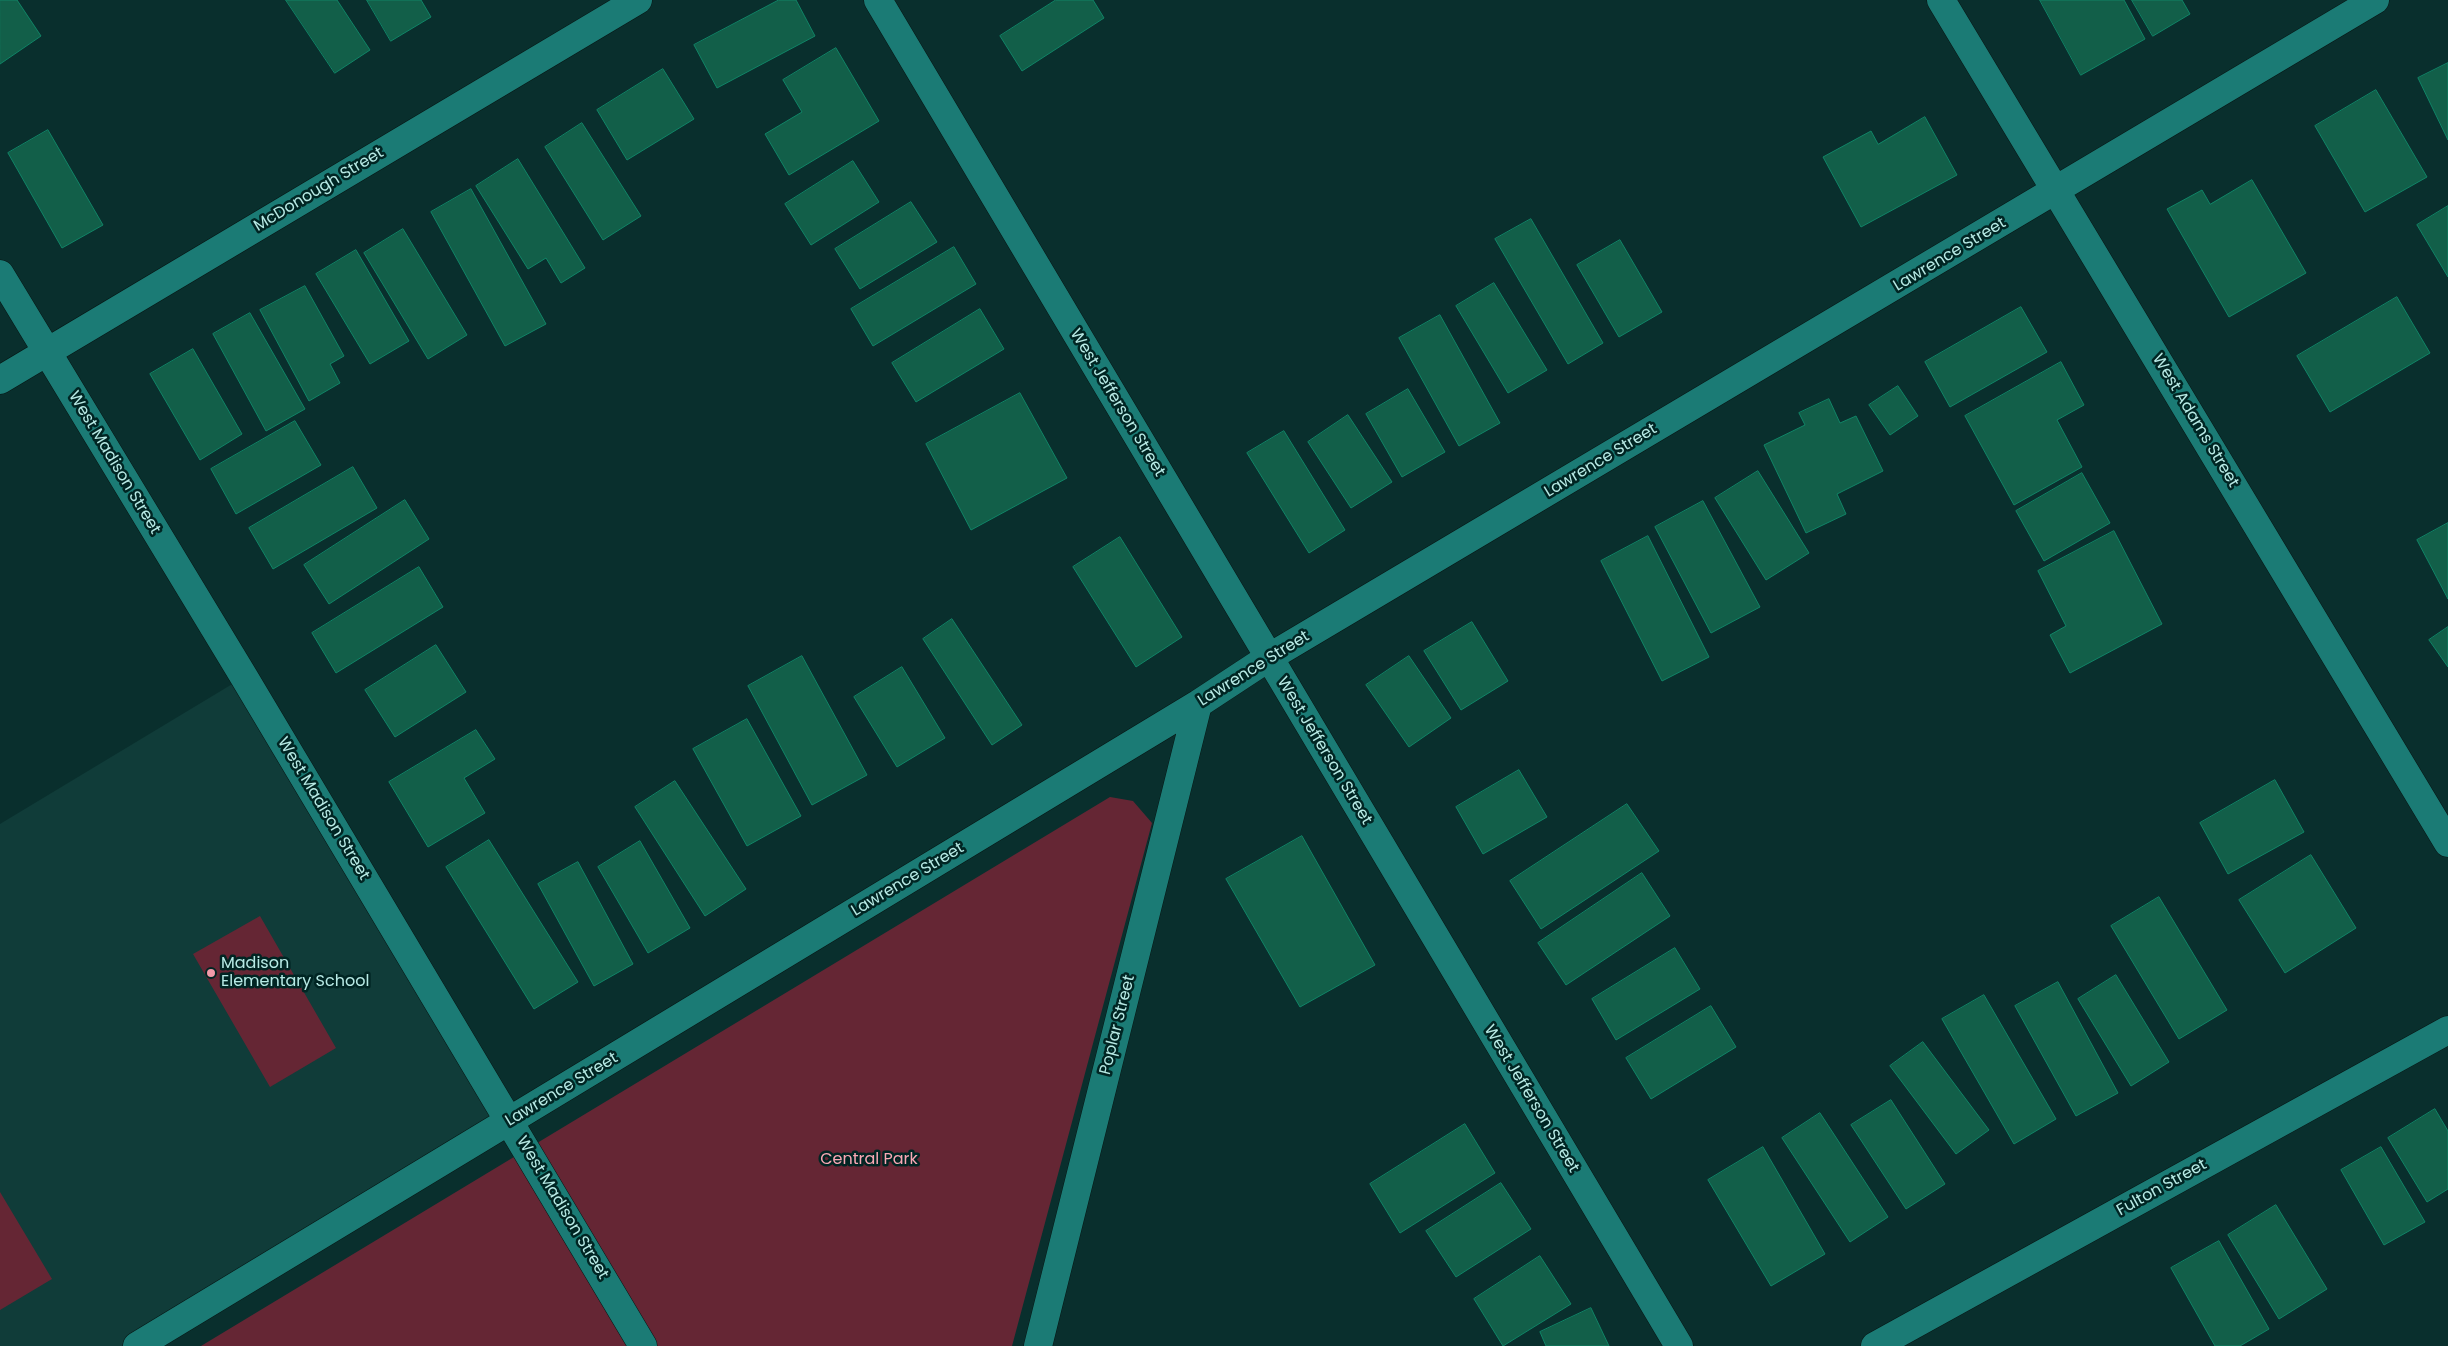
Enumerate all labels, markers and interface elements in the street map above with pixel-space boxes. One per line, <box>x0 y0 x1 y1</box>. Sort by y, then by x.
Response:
street label: McDonough Street <box>251 144 387 236</box>
street label: Lawrence Street <box>1890 214 2010 296</box>
street label: West Jefferson Street <box>1065 326 1169 480</box>
street label: West Adams Street <box>2148 351 2242 491</box>
street label: West Madison Street <box>64 388 164 538</box>
street label: Lawrence Street <box>1541 420 1661 502</box>
street label: Lawrence Street <box>1195 627 1313 711</box>
street label: West Jefferson Street <box>1272 674 1376 828</box>
street label: West Madison Street <box>273 734 373 884</box>
street label: Lawrence Street <box>848 839 968 921</box>
place label: Madison Elementary School <box>221 954 369 992</box>
marker: Madison Elementary School <box>205 967 217 979</box>
street label: Poplar Street <box>1096 973 1140 1077</box>
street label: West Jefferson Street <box>1479 1022 1583 1176</box>
street label: Lawrence Street <box>502 1049 622 1131</box>
street label: West Madison Street <box>512 1133 612 1283</box>
park label: Central Park <box>820 1150 918 1170</box>
street label: Fulton Street <box>2114 1155 2210 1221</box>

